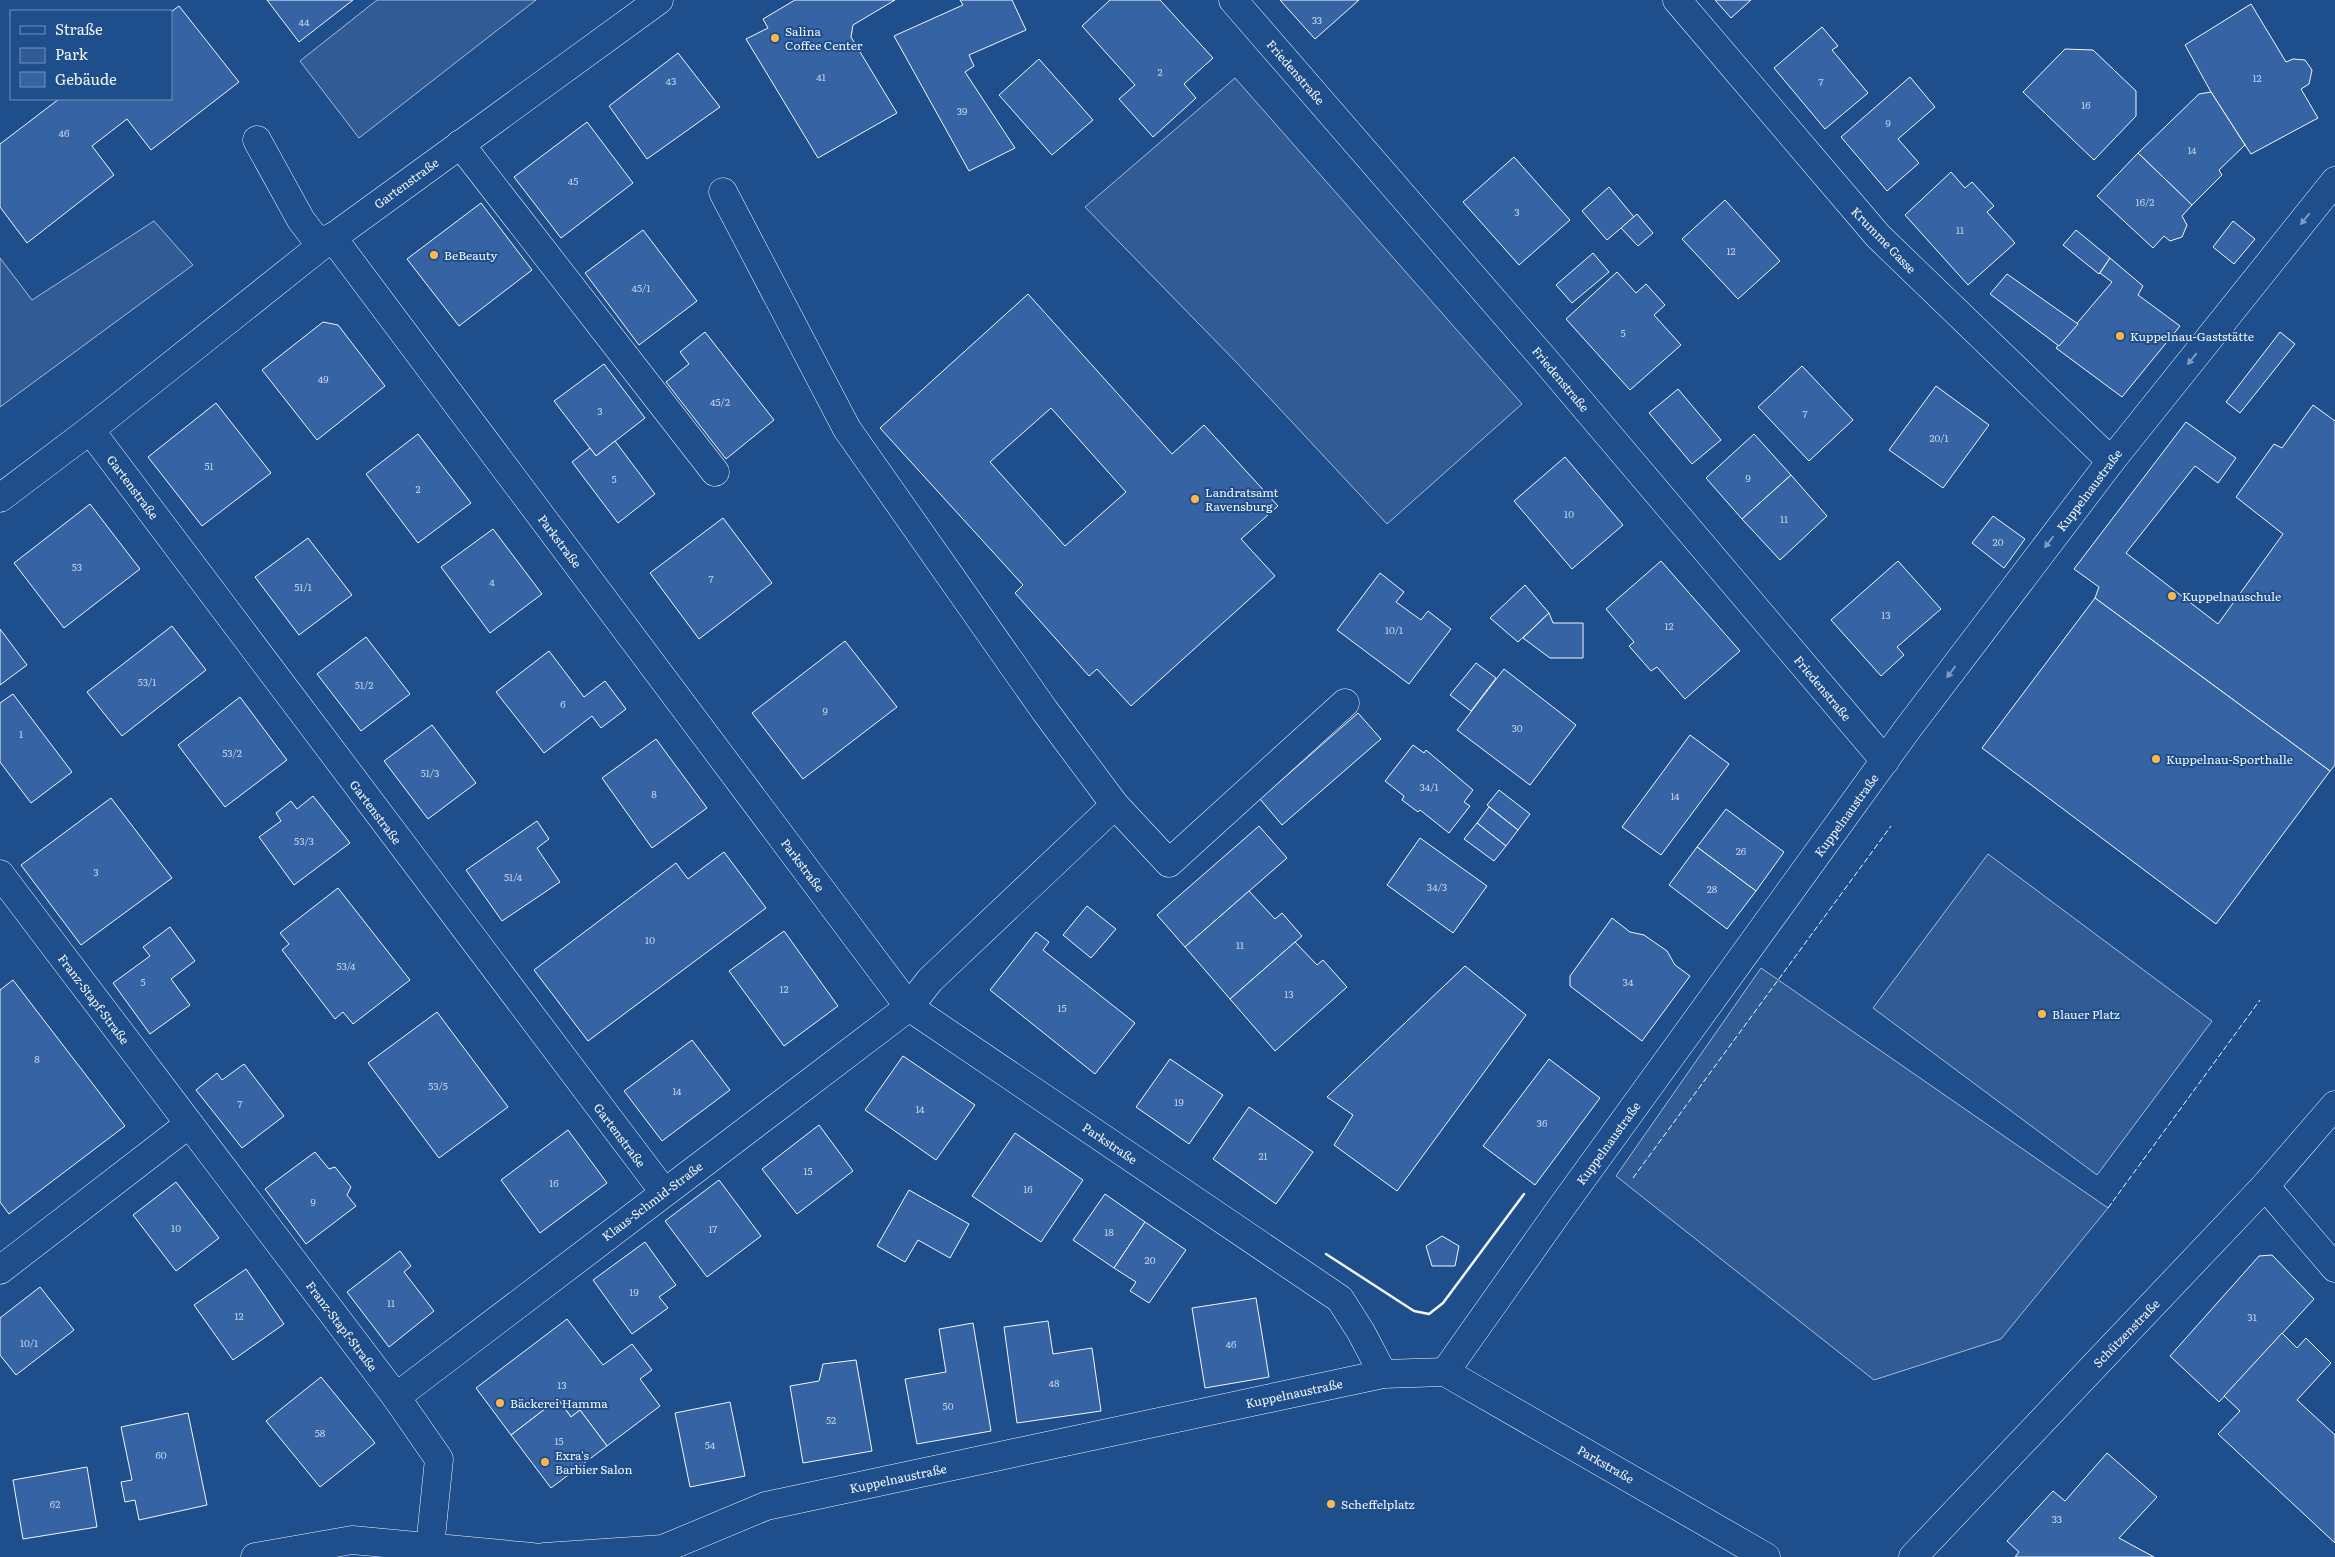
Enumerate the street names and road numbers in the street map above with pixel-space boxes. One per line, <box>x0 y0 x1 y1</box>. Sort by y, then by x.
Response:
street label: Friedenstraße <box>1263 36 1329 108</box>
street label: Gartenstraße <box>370 153 442 213</box>
street label: Krumme Gasse <box>1847 203 1921 277</box>
street label: Friedenstraße <box>1528 342 1594 416</box>
street label: Kuppelnaustraße <box>2052 445 2126 535</box>
street label: Gartenstraße <box>103 451 163 523</box>
street label: Parkstraße <box>534 511 586 571</box>
street label: Friedenstraße <box>1790 651 1856 725</box>
street label: Kuppelnaustraße <box>1810 770 1882 860</box>
street label: Gartenstraße <box>346 776 406 848</box>
street label: Parkstraße <box>777 835 829 895</box>
street label: Franz-Stapf-Straße <box>54 950 134 1048</box>
street label: Kuppelnaustraße <box>1572 1098 1644 1188</box>
street label: Gartenstraße <box>590 1099 650 1171</box>
street label: Parkstraße <box>1079 1118 1141 1168</box>
street label: Klaus-Schmid-Straße <box>598 1157 706 1245</box>
street label: Franz-Stapf-Straße <box>302 1277 382 1375</box>
street label: Schützenstraße <box>2089 1295 2163 1371</box>
street label: Kuppelnaustraße <box>1244 1374 1344 1412</box>
street label: Parkstraße <box>1574 1441 1638 1487</box>
street label: Kuppelnaustraße <box>848 1459 948 1497</box>

